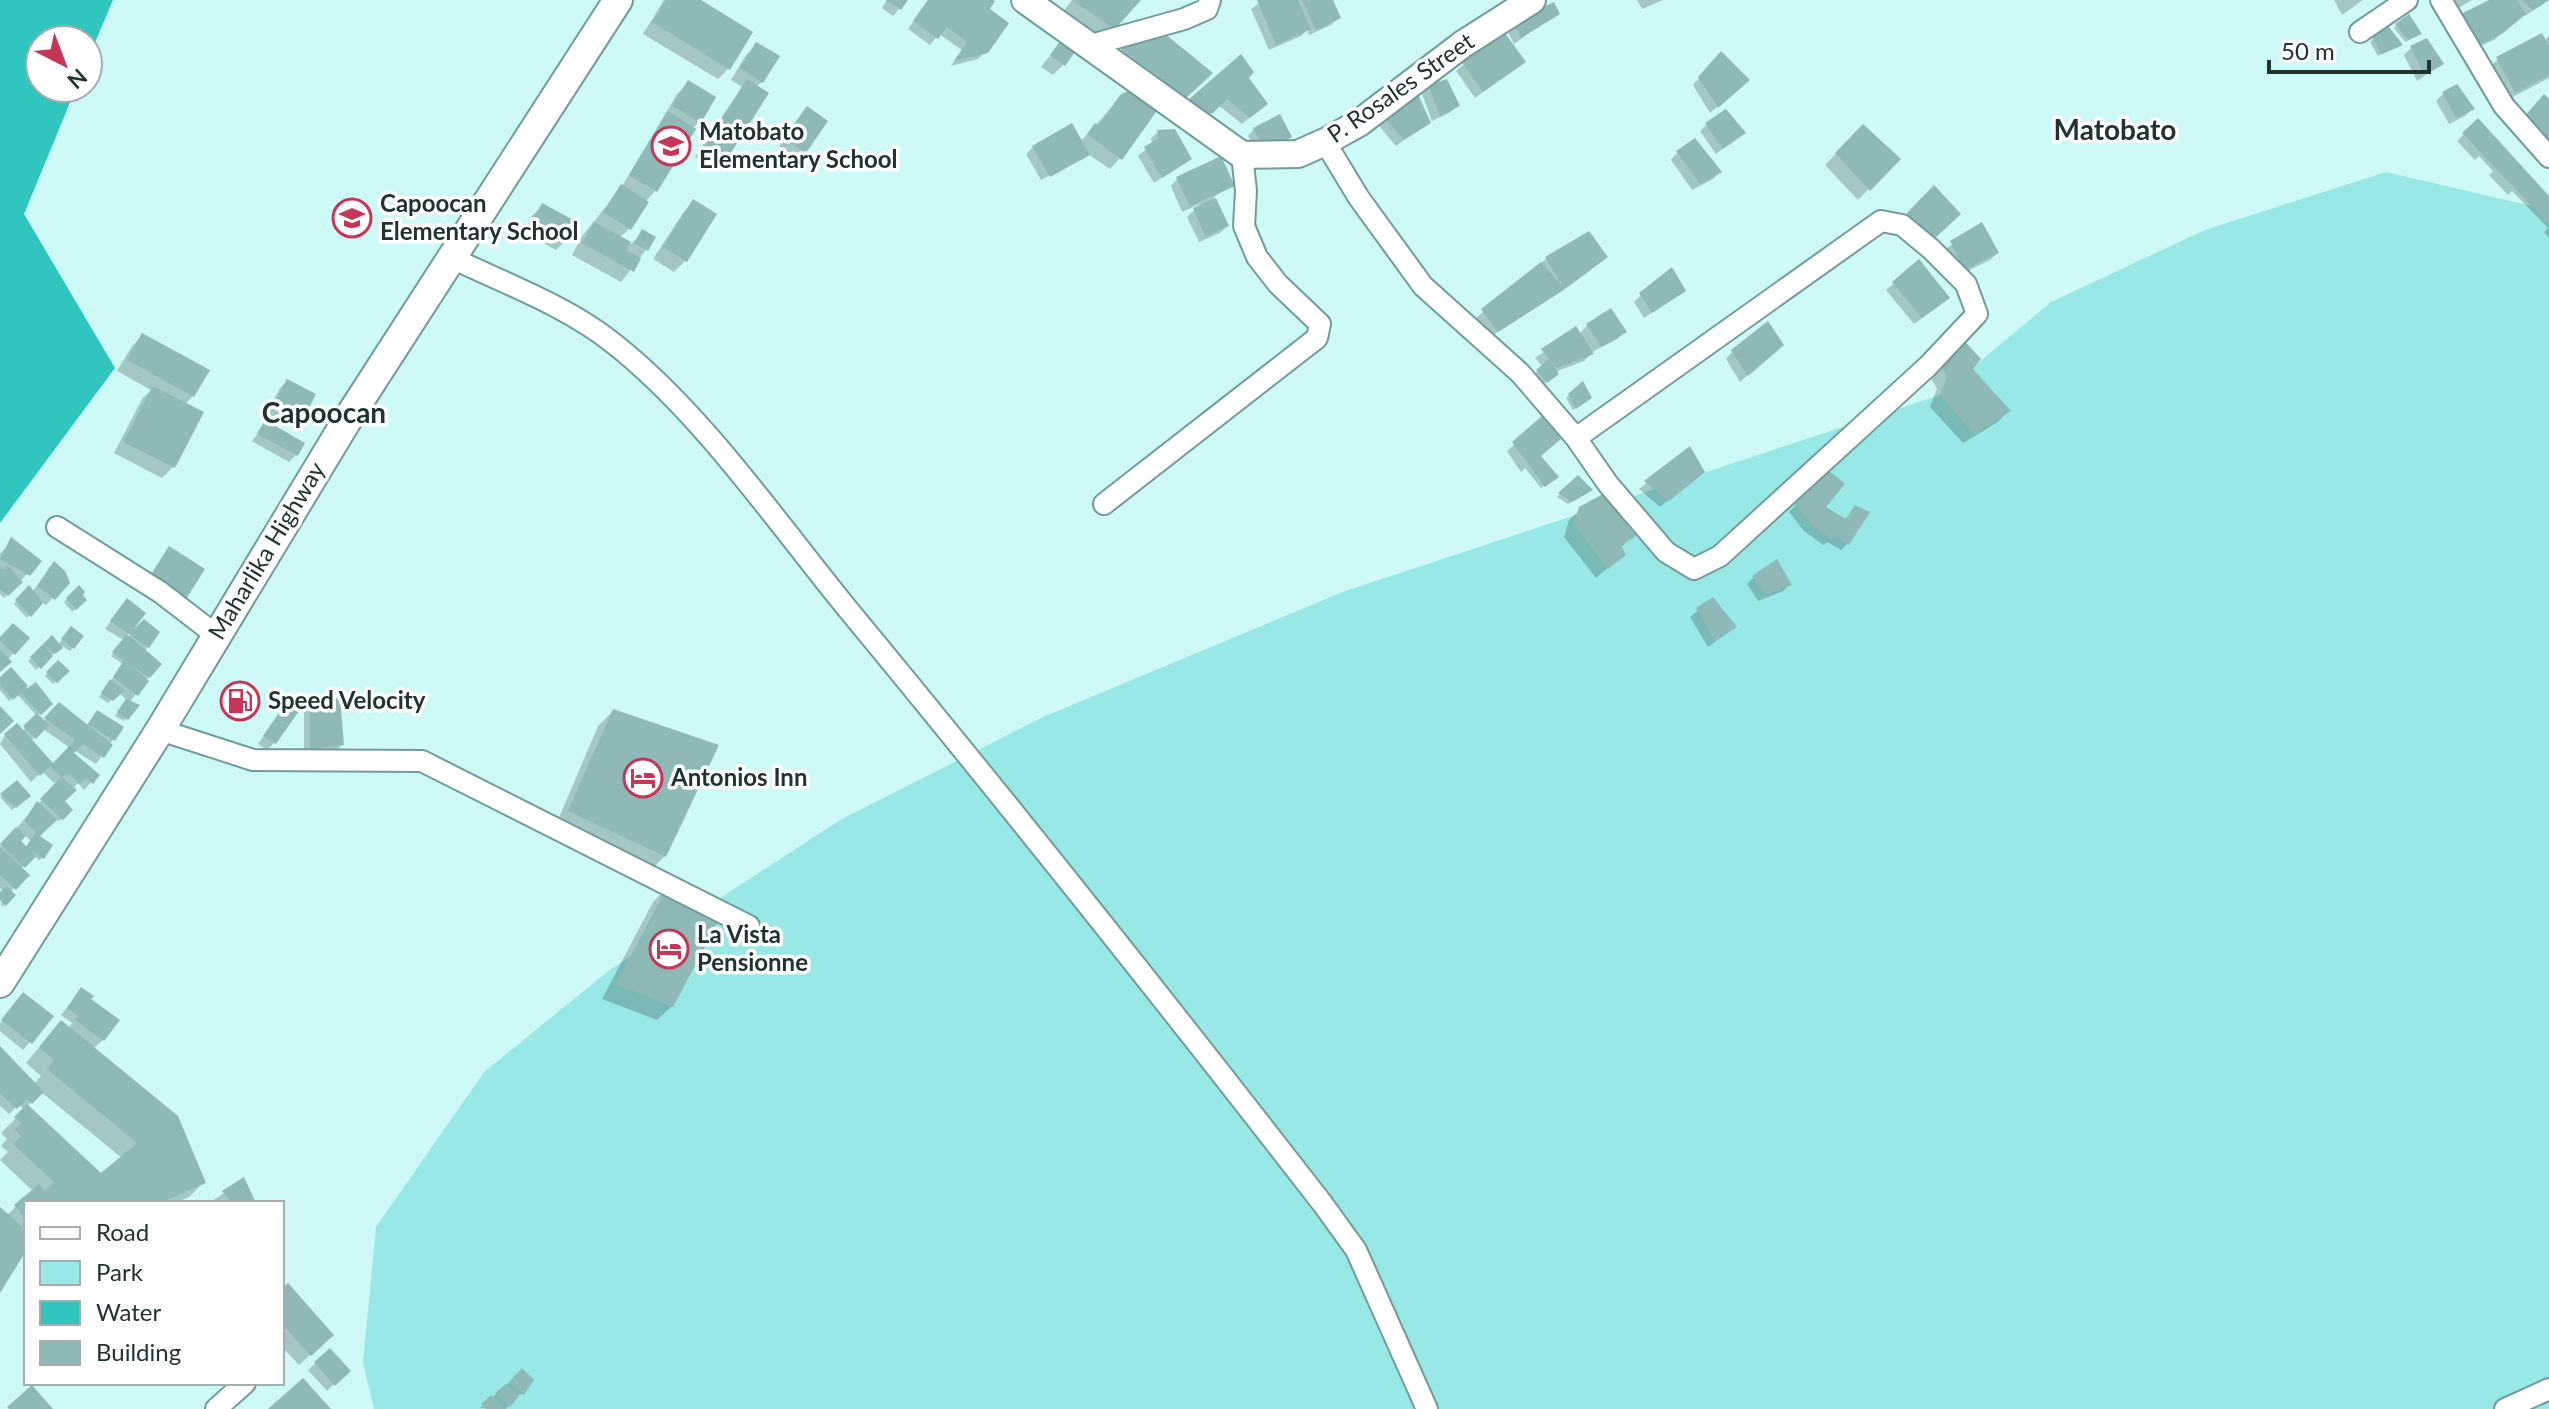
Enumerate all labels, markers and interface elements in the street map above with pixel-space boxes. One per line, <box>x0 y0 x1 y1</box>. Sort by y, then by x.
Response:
north arrow <box>24 24 104 104</box>
scale bar <box>2269 24 2429 74</box>
street label: P. Rosales Street <box>1321 25 1479 148</box>
text: 50 m <box>2281 36 2335 65</box>
text: N <box>62 64 93 95</box>
district label: Matobato <box>2054 112 2176 146</box>
place label: Matobato Elementary School <box>699 116 898 173</box>
school or university icon: Matobato Elementary School <box>650 125 692 167</box>
place label: Capoocan Elementary School <box>380 188 579 245</box>
school or university icon: Capoocan Elementary School <box>331 197 373 239</box>
district label: Capoocan <box>262 395 386 429</box>
street label: Maharlika Highway <box>201 456 330 644</box>
fuel station icon: Speed Velocity <box>219 680 261 722</box>
place label: Speed Velocity <box>268 685 426 714</box>
hotel icon: Antonios Inn <box>622 757 664 799</box>
place label: Antonios Inn <box>670 762 807 791</box>
place label: La Vista Pensionne <box>697 919 808 976</box>
hotel icon: La Vista Pensionne <box>648 928 690 970</box>
legend <box>24 1201 284 1385</box>
text: Road <box>96 1217 149 1246</box>
text: Park <box>96 1257 144 1286</box>
text: Water <box>96 1297 161 1326</box>
text: Building <box>96 1337 181 1366</box>

